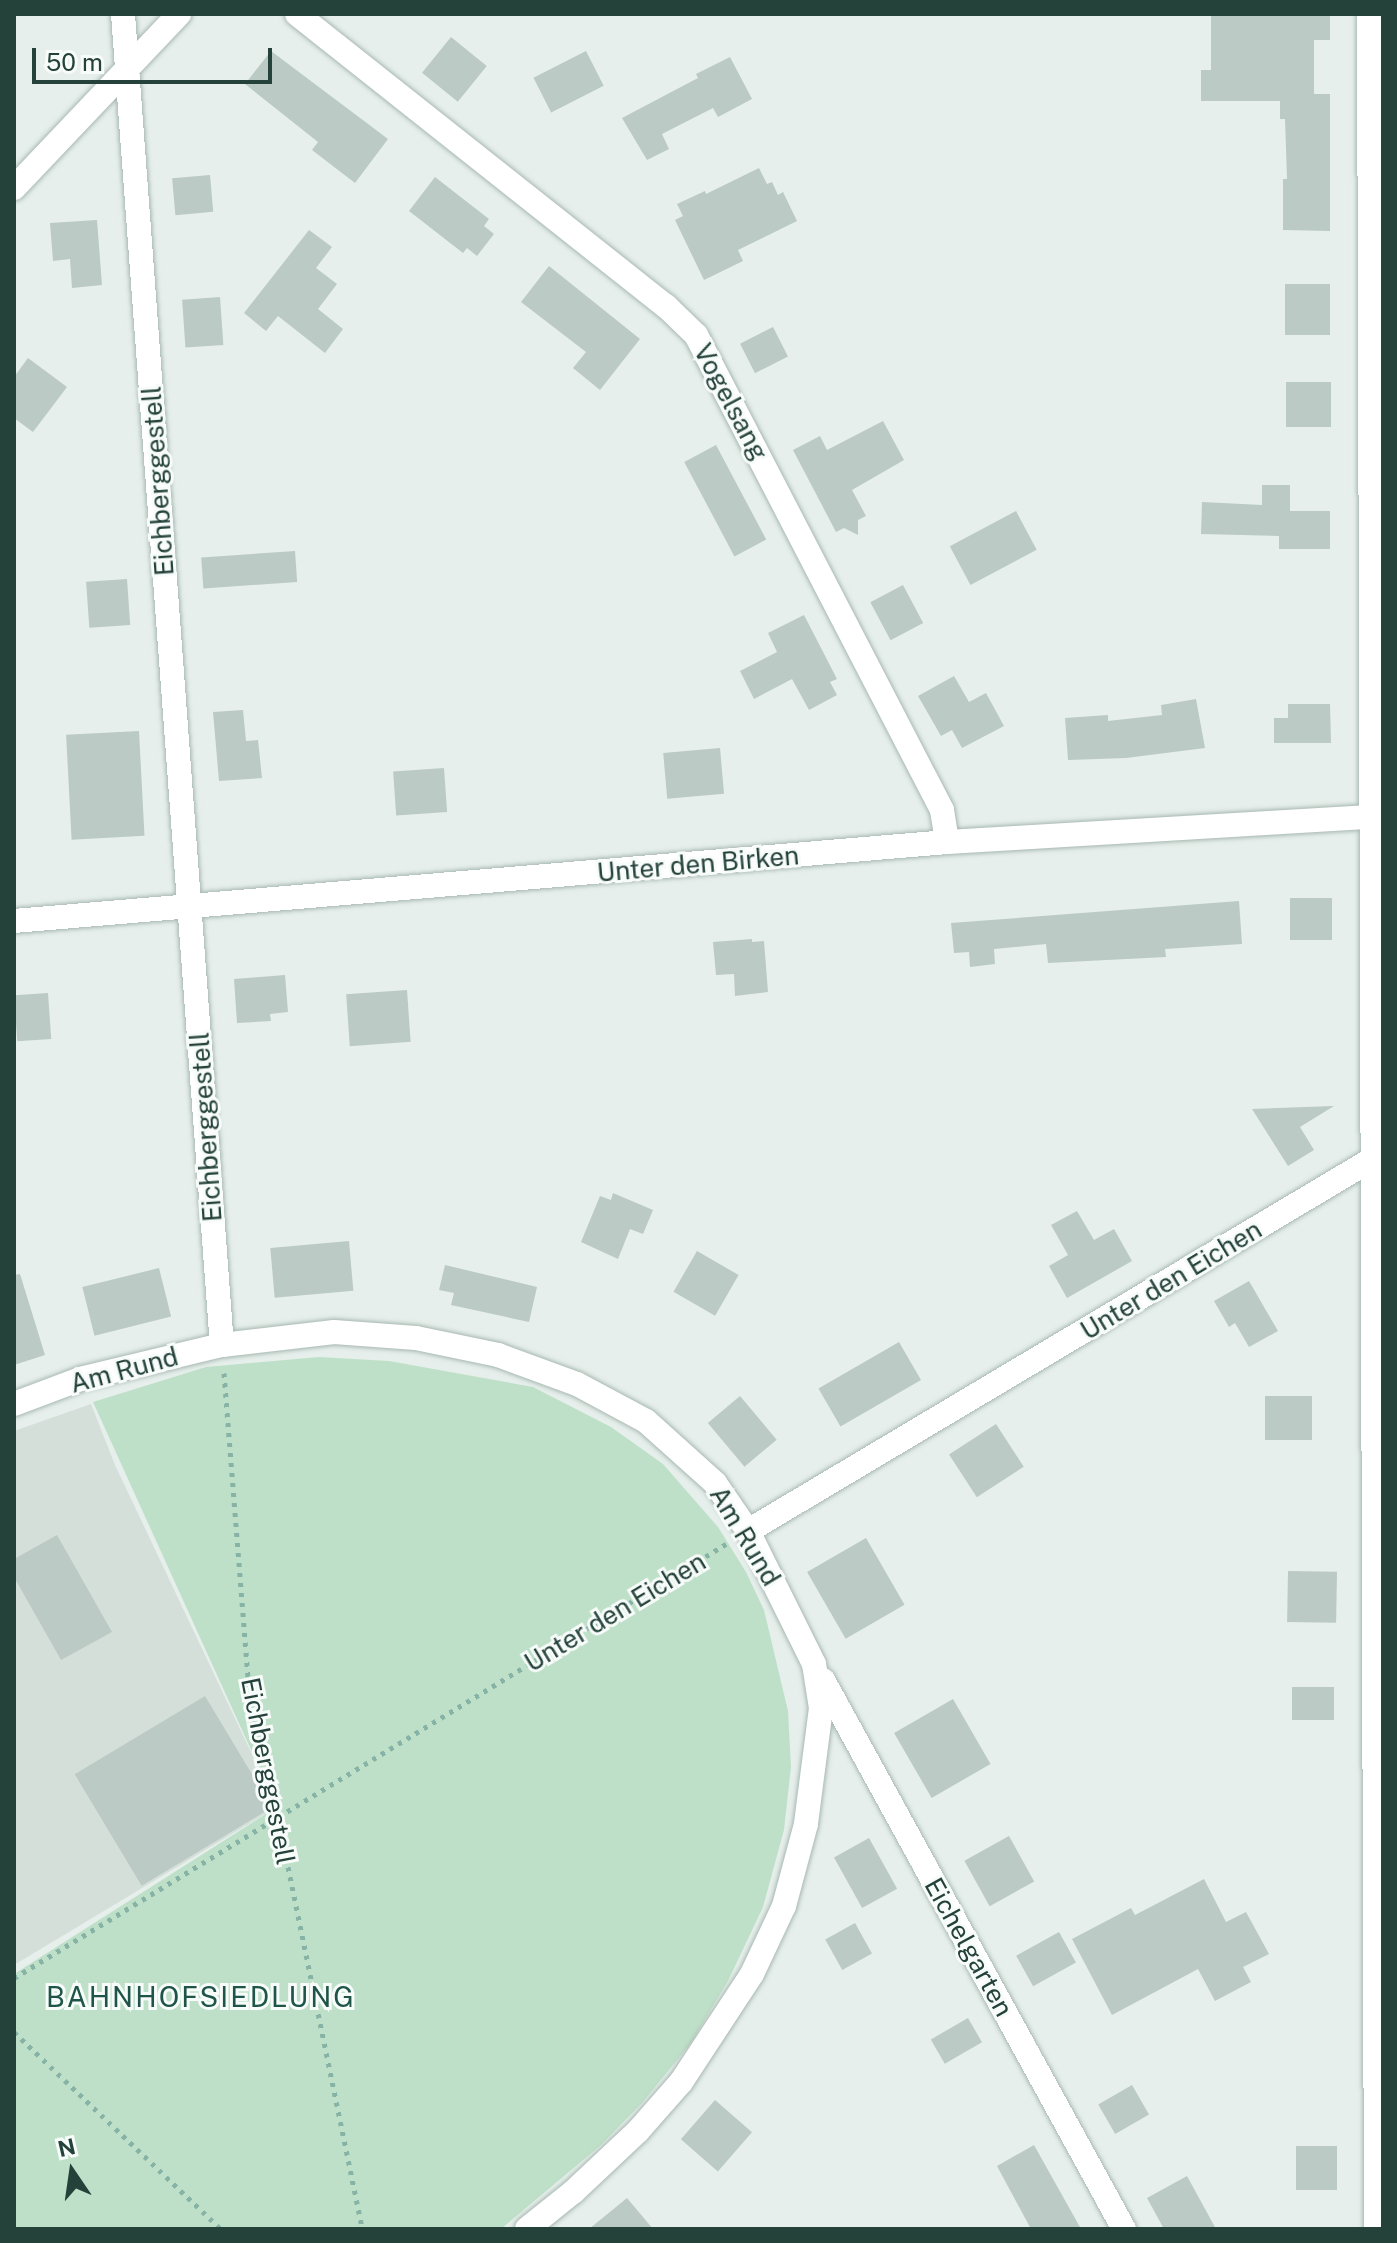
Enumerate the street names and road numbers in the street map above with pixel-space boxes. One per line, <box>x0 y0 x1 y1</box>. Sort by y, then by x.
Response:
street label: Vogelsang <box>687 338 775 466</box>
street label: Eichberggestell <box>136 385 180 577</box>
street label: Unter den Birken <box>595 840 801 888</box>
street label: Eichberggestell <box>184 1031 228 1223</box>
street label: Unter den Eichen <box>1075 1214 1267 1346</box>
street label: Am Rund <box>67 1341 181 1399</box>
street label: Am Rund <box>703 1481 787 1591</box>
street label: Unter den Eichen <box>519 1546 711 1678</box>
street label: Eichberggestell <box>235 1675 301 1867</box>
street label: Eichelgarten <box>918 1872 1020 2022</box>

